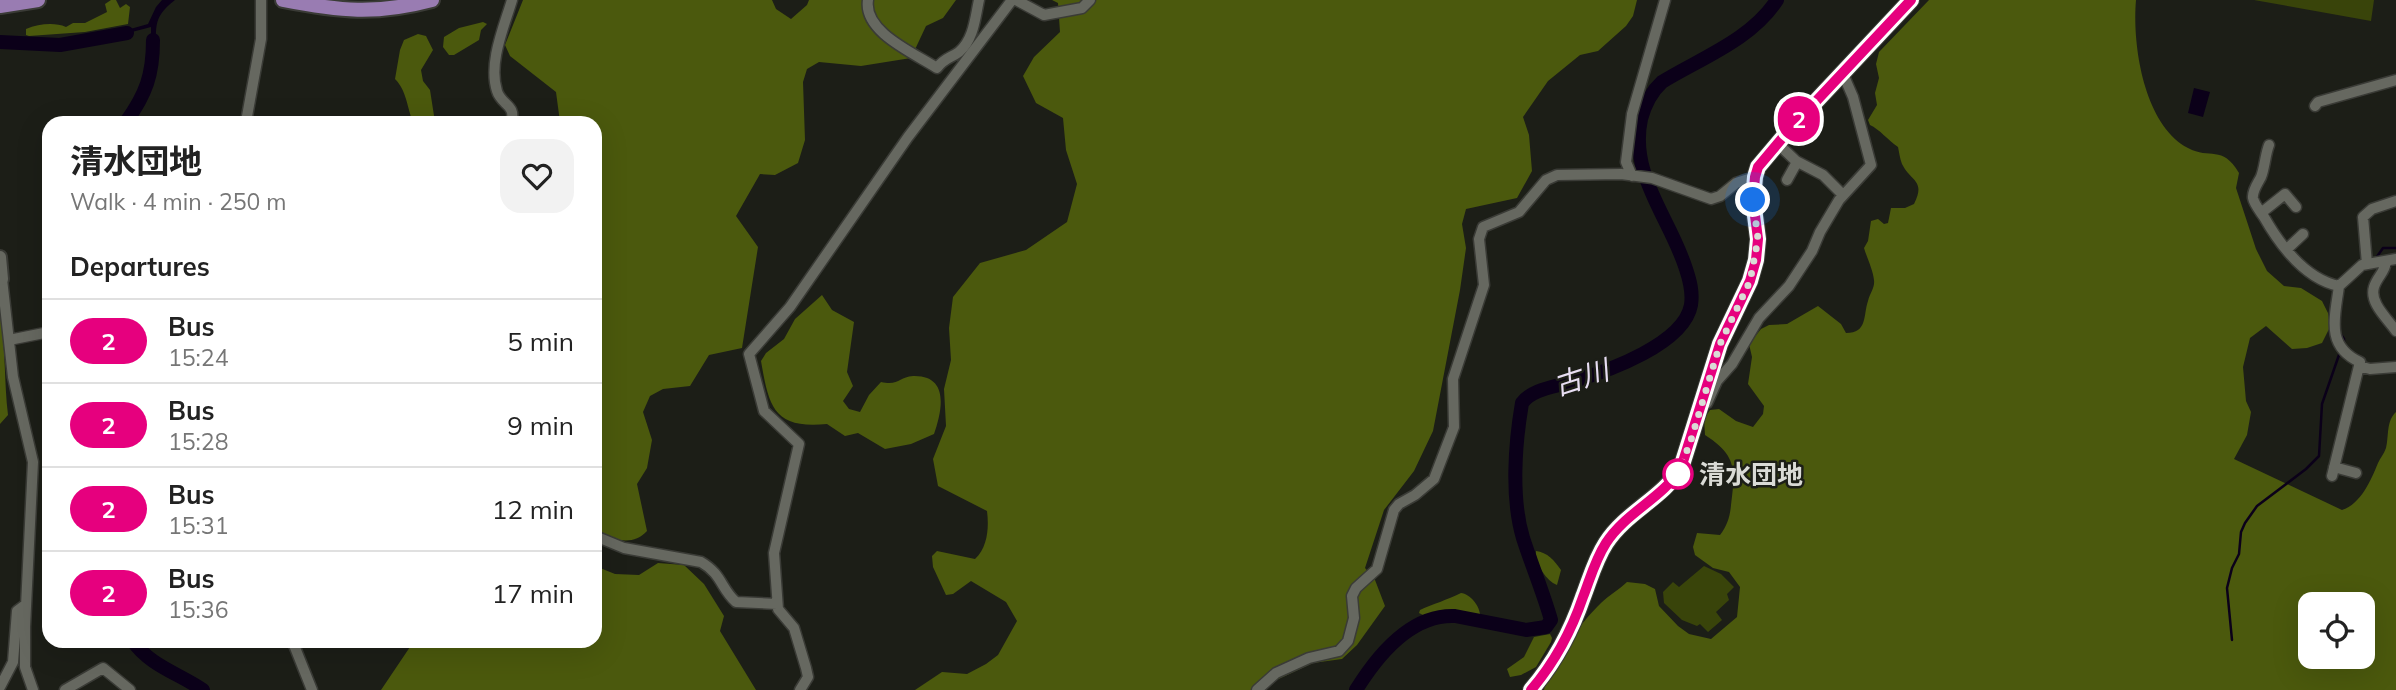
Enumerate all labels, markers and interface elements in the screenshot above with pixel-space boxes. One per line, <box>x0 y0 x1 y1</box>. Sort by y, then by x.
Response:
line badge: 2 <box>1776 96 1822 142</box>
text: 2 <box>1792 104 1806 134</box>
button: heart <box>500 139 574 213</box>
text: 清水団地 <box>70 140 202 181</box>
your location <box>1735 182 1770 217</box>
text: Walk · 4 min · 250 m <box>70 187 287 216</box>
text: Departures <box>70 250 210 283</box>
text: Bus <box>168 310 214 343</box>
text: 5 min <box>507 325 574 358</box>
text: 2 <box>101 326 116 356</box>
text: 15:24 <box>168 343 228 372</box>
water label: 古川 <box>1549 351 1616 402</box>
text: Bus <box>168 394 214 427</box>
text: 9 min <box>507 409 574 442</box>
text: 2 <box>101 410 116 440</box>
text: 15:28 <box>168 427 228 456</box>
place label: 清水団地 <box>1699 458 1803 491</box>
marker: 清水団地 <box>1663 459 1693 489</box>
text: Bus <box>168 478 214 511</box>
text: 12 min <box>492 493 574 526</box>
text: 2 <box>101 494 116 524</box>
text: 15:31 <box>168 511 228 540</box>
text: Bus <box>168 562 214 595</box>
text: 17 min <box>492 577 574 610</box>
text: 2 <box>101 578 116 608</box>
map controls <box>2298 592 2375 669</box>
button: locate <box>2298 592 2375 669</box>
text: 15:36 <box>168 595 228 624</box>

